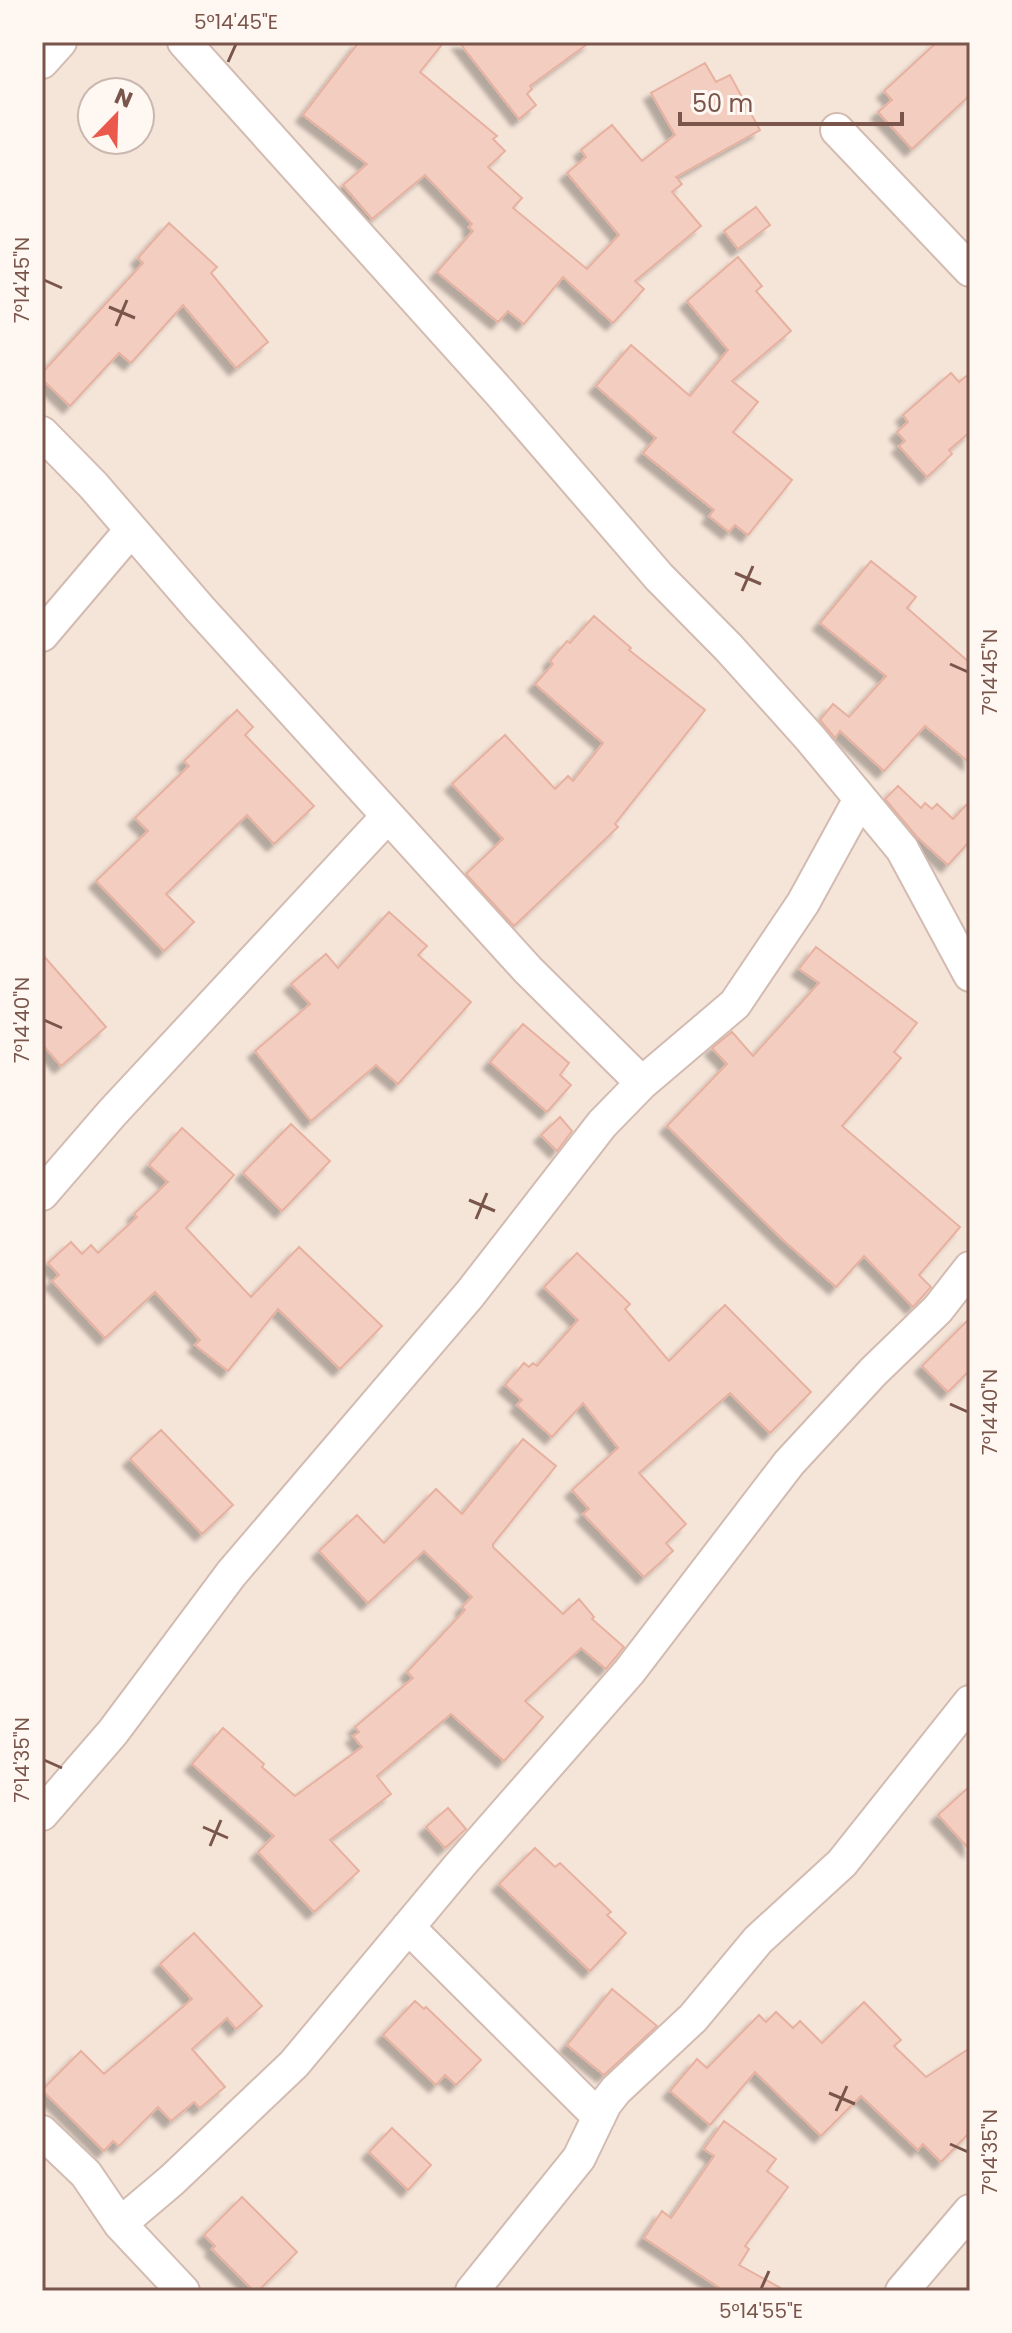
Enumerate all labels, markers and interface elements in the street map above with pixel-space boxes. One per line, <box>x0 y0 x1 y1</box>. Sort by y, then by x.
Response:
text: 5°14'45"E <box>194 8 278 36</box>
north arrow <box>76 76 156 156</box>
scale bar <box>680 76 902 126</box>
text: N <box>110 81 137 116</box>
text: 50 m <box>692 87 753 120</box>
text: 7°14'45"N <box>8 237 36 323</box>
text: 7°14'45"N <box>976 629 1004 715</box>
text: 7°14'40"N <box>8 977 36 1063</box>
text: 7°14'40"N <box>976 1369 1004 1455</box>
text: 7°14'35"N <box>8 1717 36 1803</box>
text: 7°14'35"N <box>976 2109 1004 2195</box>
text: 5°14'55"E <box>719 2297 803 2325</box>

